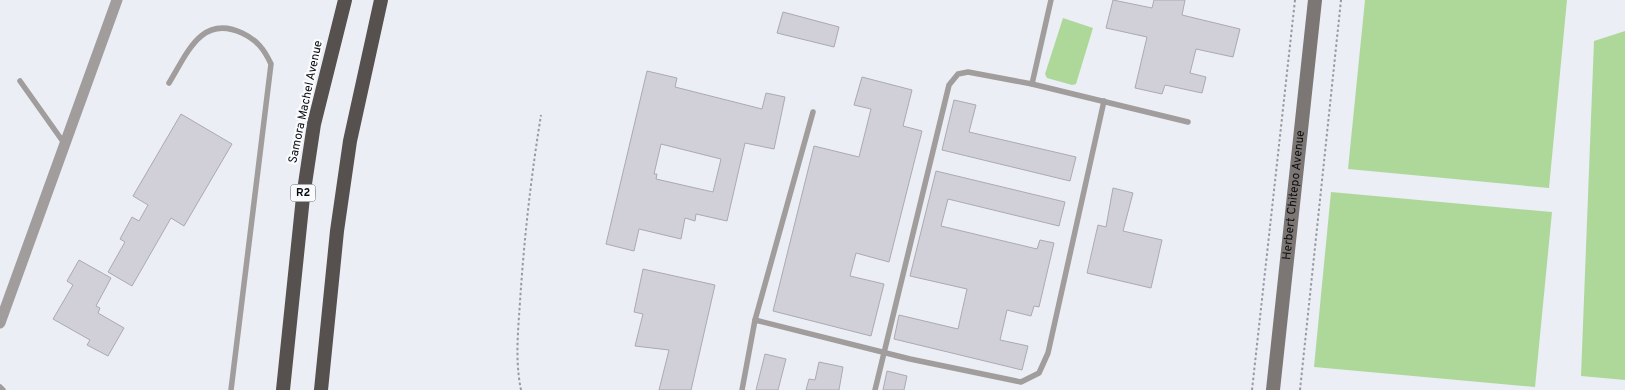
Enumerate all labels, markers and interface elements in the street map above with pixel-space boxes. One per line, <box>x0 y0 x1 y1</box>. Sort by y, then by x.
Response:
street label: Samora Machel Avenue <box>285 39 327 165</box>
street label: Herbert Chitepo Avenue <box>1279 130 1309 261</box>
road number: R2 <box>290 184 316 202</box>

